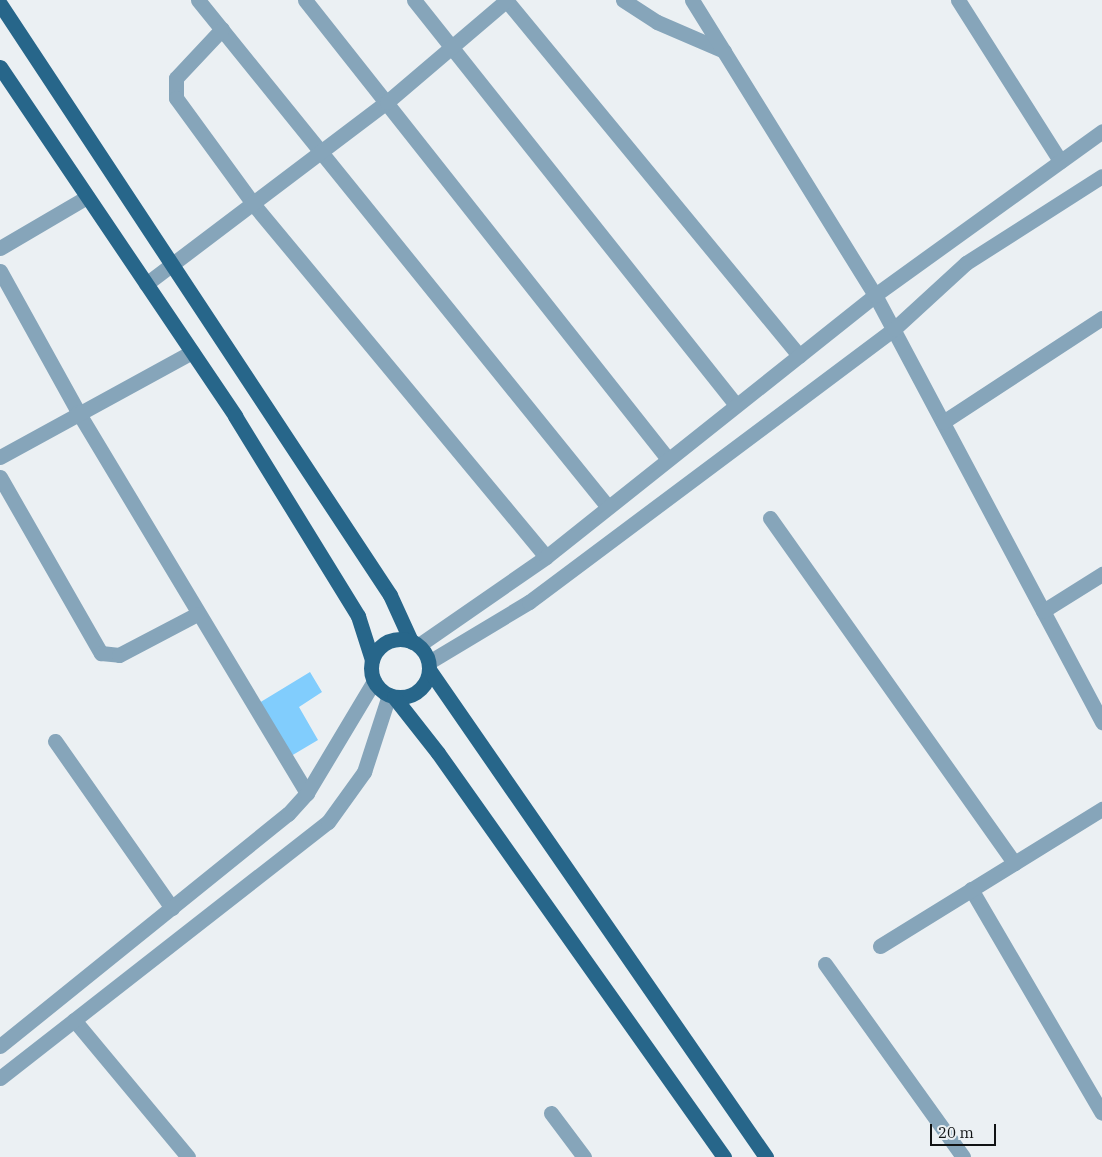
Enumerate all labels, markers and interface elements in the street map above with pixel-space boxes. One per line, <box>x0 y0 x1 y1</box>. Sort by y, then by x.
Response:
scale bar <box>932 1114 998 1146</box>
text: 20 m <box>938 1123 974 1142</box>

